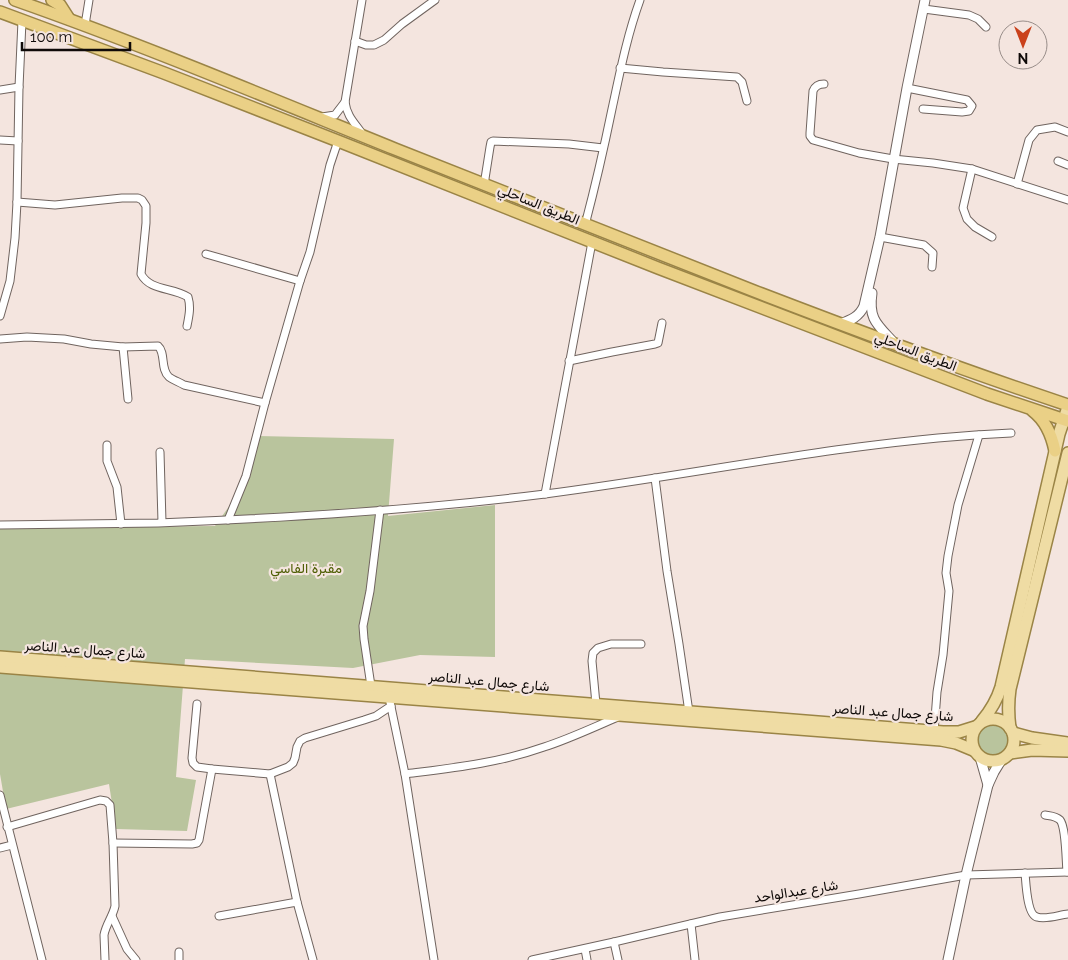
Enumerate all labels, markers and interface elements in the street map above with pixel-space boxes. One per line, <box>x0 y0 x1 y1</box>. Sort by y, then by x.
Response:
scale bar <box>22 20 130 52</box>
north arrow <box>998 20 1048 70</box>
text: 100 m <box>30 28 72 46</box>
text: N <box>1018 50 1028 66</box>
street label: الطريق الساحلي <box>494 180 582 231</box>
street label: الطريق الساحلي <box>871 328 959 378</box>
park label: مقبرة الفاسي <box>270 560 342 580</box>
street label: شارع جمال عبد الناصر <box>23 637 146 664</box>
street label: شارع جمال عبد الناصر <box>427 668 550 697</box>
street label: شارع جمال عبد الناصر <box>831 700 954 727</box>
street label: شارع عبدالواحد <box>753 876 840 909</box>

